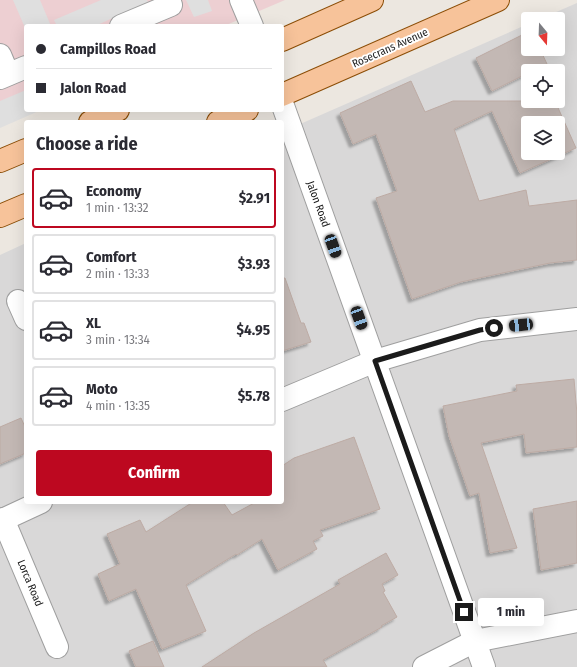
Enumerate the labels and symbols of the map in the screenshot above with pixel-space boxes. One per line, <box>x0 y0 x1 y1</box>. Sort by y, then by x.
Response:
north arrow <box>521 12 565 56</box>
street label: Rosecrans Avenue <box>350 25 430 71</box>
street label: Jalon Road <box>304 179 332 229</box>
car <box>323 233 343 259</box>
car <box>349 305 369 331</box>
car <box>508 318 534 332</box>
route start <box>485 319 503 337</box>
street label: Lorca Road <box>14 558 46 608</box>
callout: 1 min <box>478 598 544 626</box>
route end <box>455 603 473 621</box>

